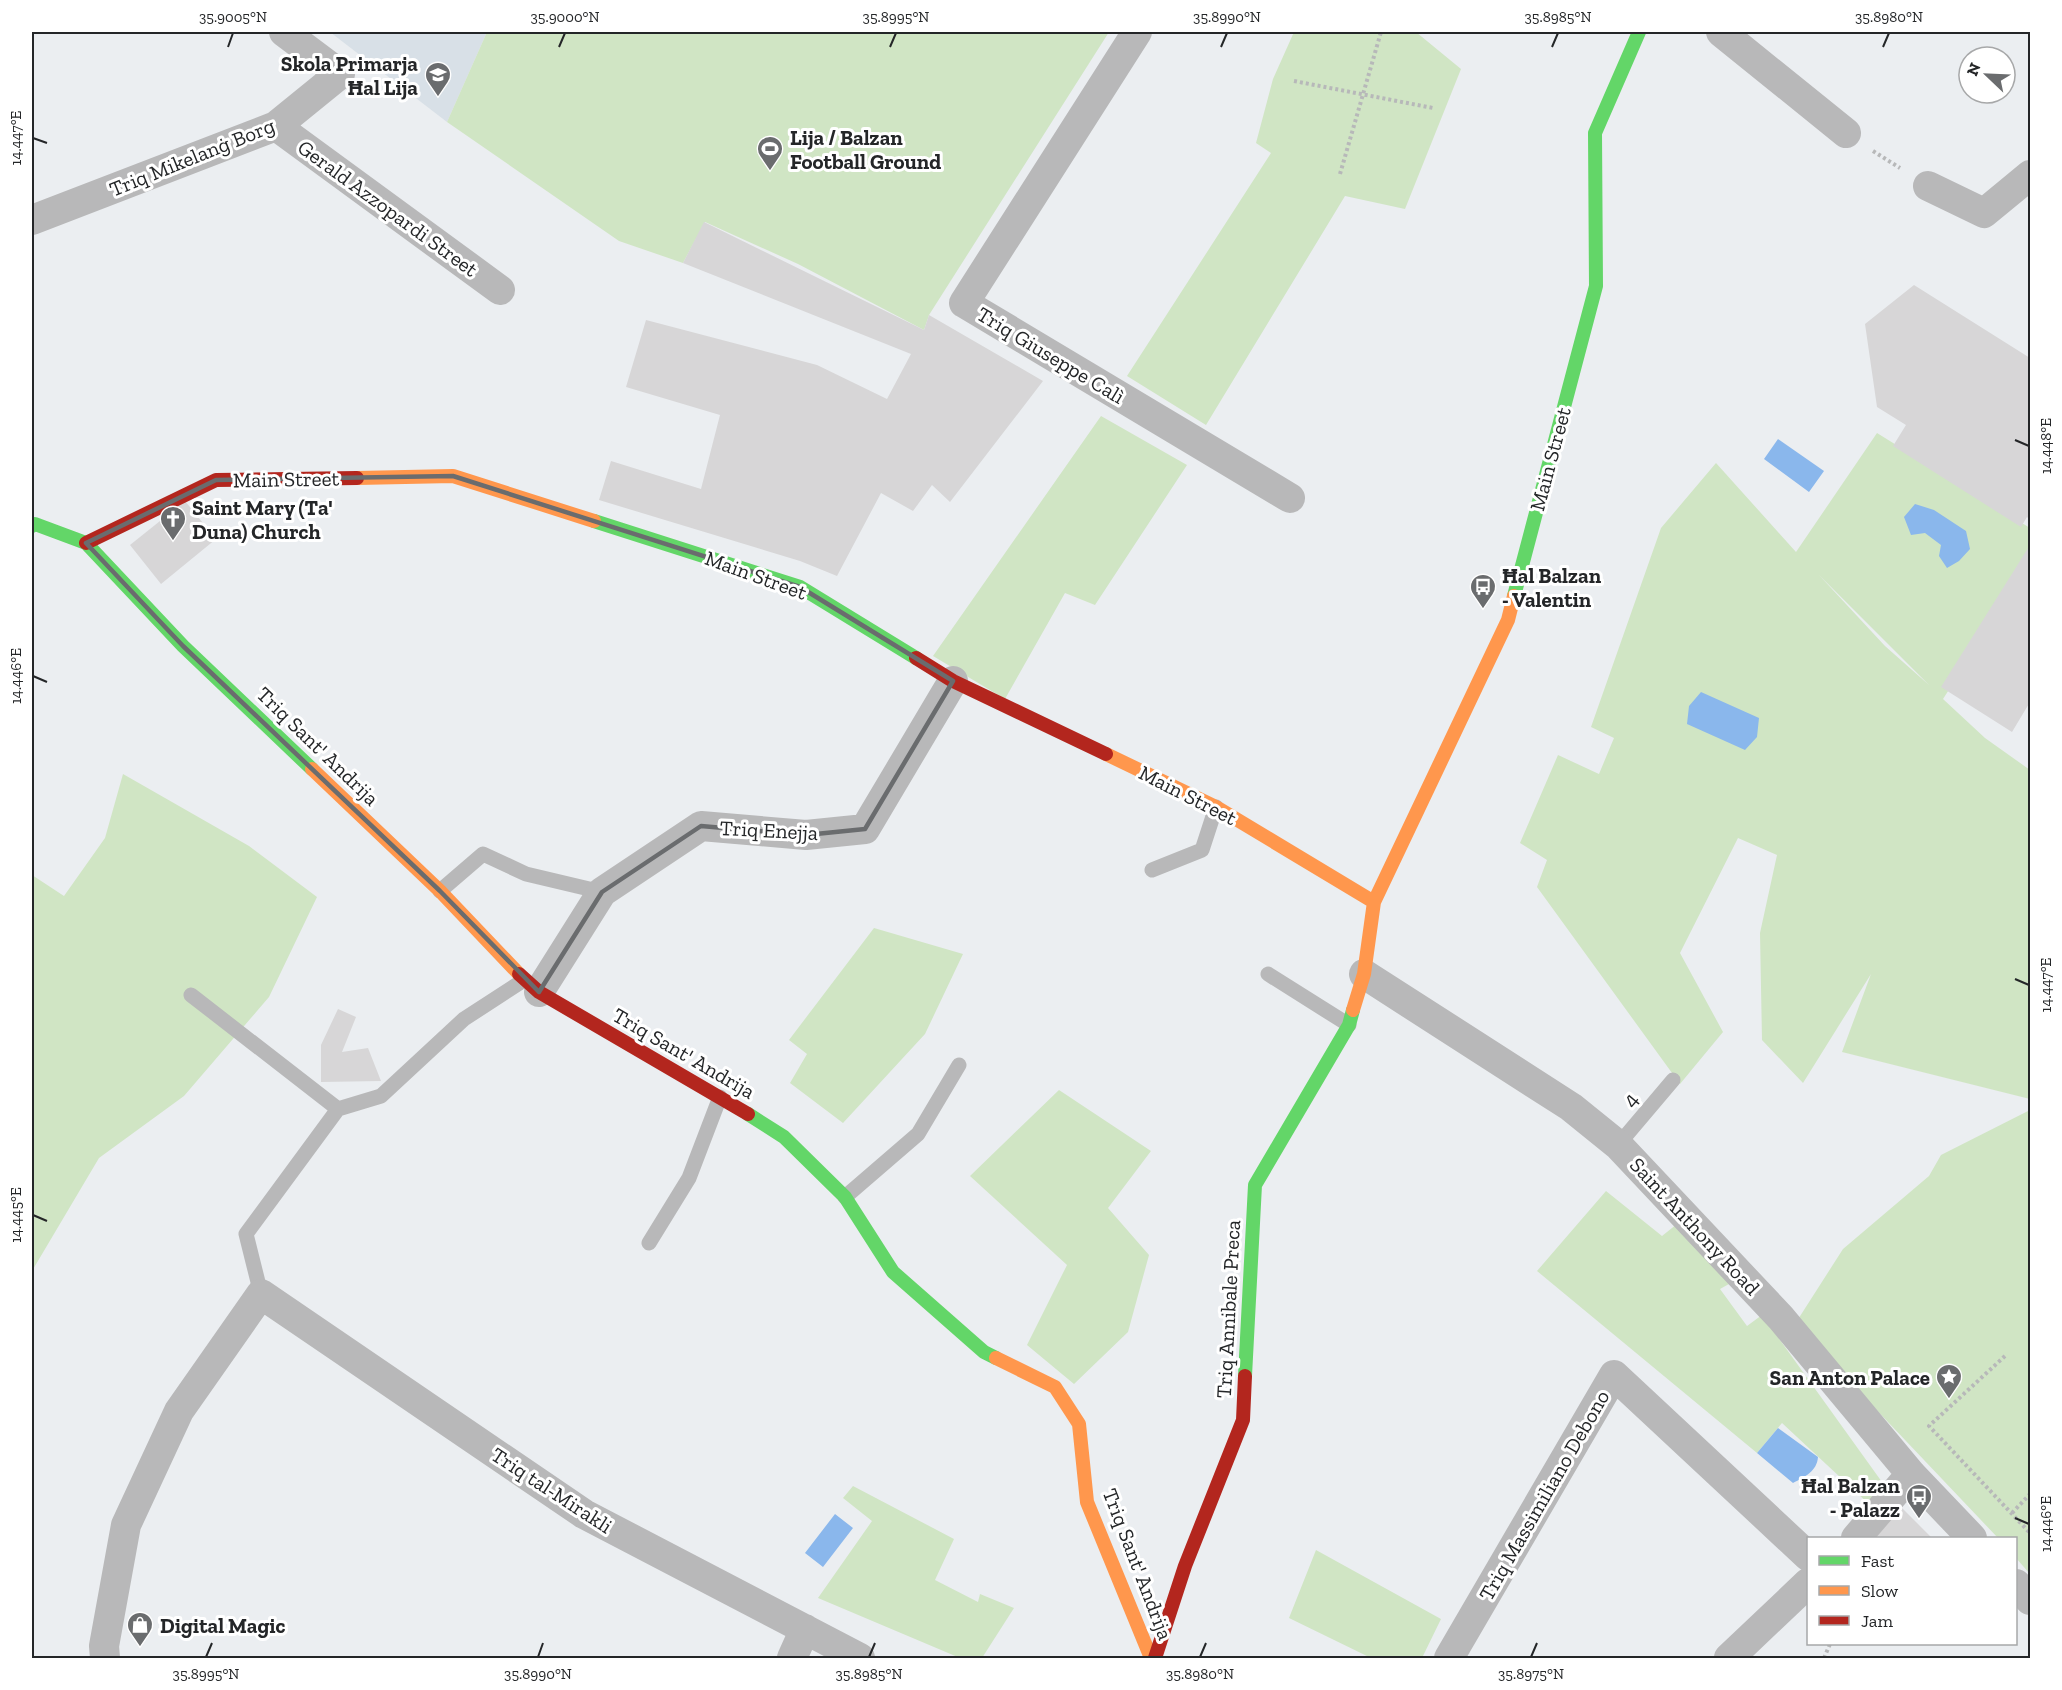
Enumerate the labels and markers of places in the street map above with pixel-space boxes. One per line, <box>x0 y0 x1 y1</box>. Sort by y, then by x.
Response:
place label: Skola Primarja Ħal Lija <box>281 51 418 100</box>
school or university icon: Skola Primarja Ħal Lija <box>423 60 453 98</box>
place label: Lija / Balzan Football Ground <box>790 125 941 174</box>
sports icon: Lija / Balzan Football Ground <box>755 134 785 172</box>
place label: Saint Mary (Ta' Duna) Church <box>192 495 333 544</box>
church icon: Saint Mary (Ta' Duna) Church <box>158 504 188 542</box>
place label: Ħal Balzan - Valentin <box>1502 563 1602 612</box>
bus stop icon: Ħal Balzan - Valentin <box>1468 572 1498 610</box>
place icon: San Anton Palace <box>1934 1362 1964 1400</box>
place label: San Anton Palace <box>1770 1365 1930 1390</box>
place label: Ħal Balzan - Palazz <box>1801 1473 1901 1522</box>
bus stop icon: Ħal Balzan - Palazz <box>1904 1482 1934 1520</box>
shop icon: Digital Magic <box>125 1610 155 1648</box>
place label: Digital Magic <box>160 1613 286 1638</box>

